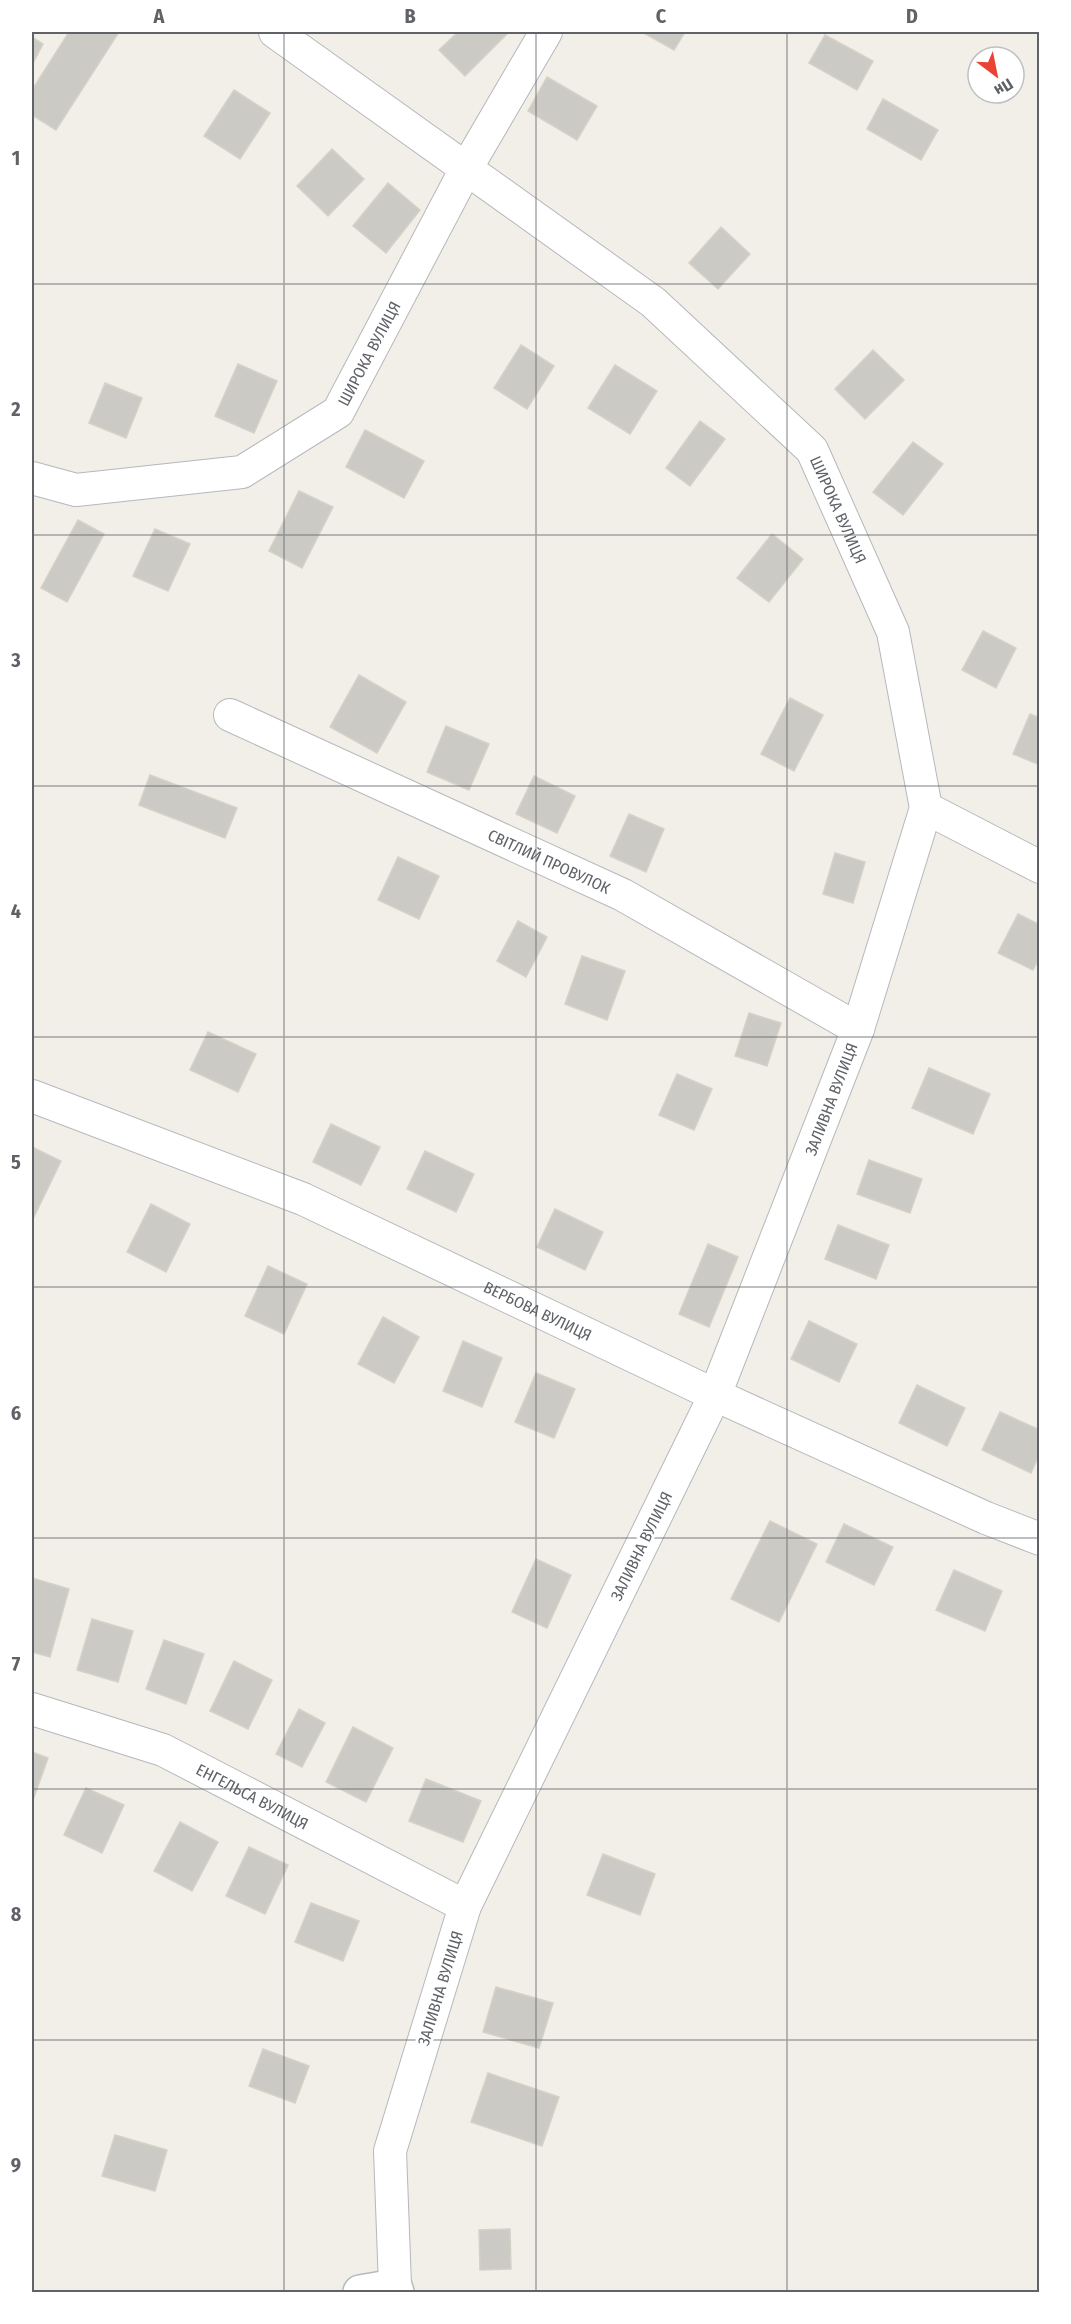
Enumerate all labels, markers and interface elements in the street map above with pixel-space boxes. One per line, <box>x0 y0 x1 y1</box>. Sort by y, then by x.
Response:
text: A <box>153 4 166 28</box>
text: B <box>404 4 416 28</box>
text: C <box>656 4 667 28</box>
text: D <box>906 4 918 28</box>
north arrow <box>966 45 1026 105</box>
text: Пн <box>991 74 1016 100</box>
text: 1 <box>12 146 20 170</box>
street label: ШИРОКА ВУЛИЦЯ <box>334 298 405 409</box>
text: 2 <box>10 397 21 421</box>
street label: ШИРОКА ВУЛИЦЯ <box>806 453 870 566</box>
text: 3 <box>10 648 21 672</box>
street label: СВІТЛИЙ ПРОВУЛОК <box>485 825 613 898</box>
text: 4 <box>11 899 21 923</box>
street label: ЗАЛИВНА ВУЛИЦЯ <box>801 1040 862 1158</box>
text: 5 <box>11 1150 21 1174</box>
street label: ВЕРБОВА ВУЛИЦЯ <box>481 1277 595 1345</box>
text: 6 <box>11 1401 21 1425</box>
street label: ЗАЛИВНА ВУЛИЦЯ <box>607 1489 676 1604</box>
text: 7 <box>12 1652 21 1676</box>
street label: ЕНГЕЛЬСА ВУЛИЦЯ <box>193 1760 312 1833</box>
text: 8 <box>11 1902 22 1926</box>
street label: ЗАЛИВНА ВУЛИЦЯ <box>414 1928 467 2048</box>
text: 9 <box>11 2153 21 2177</box>

